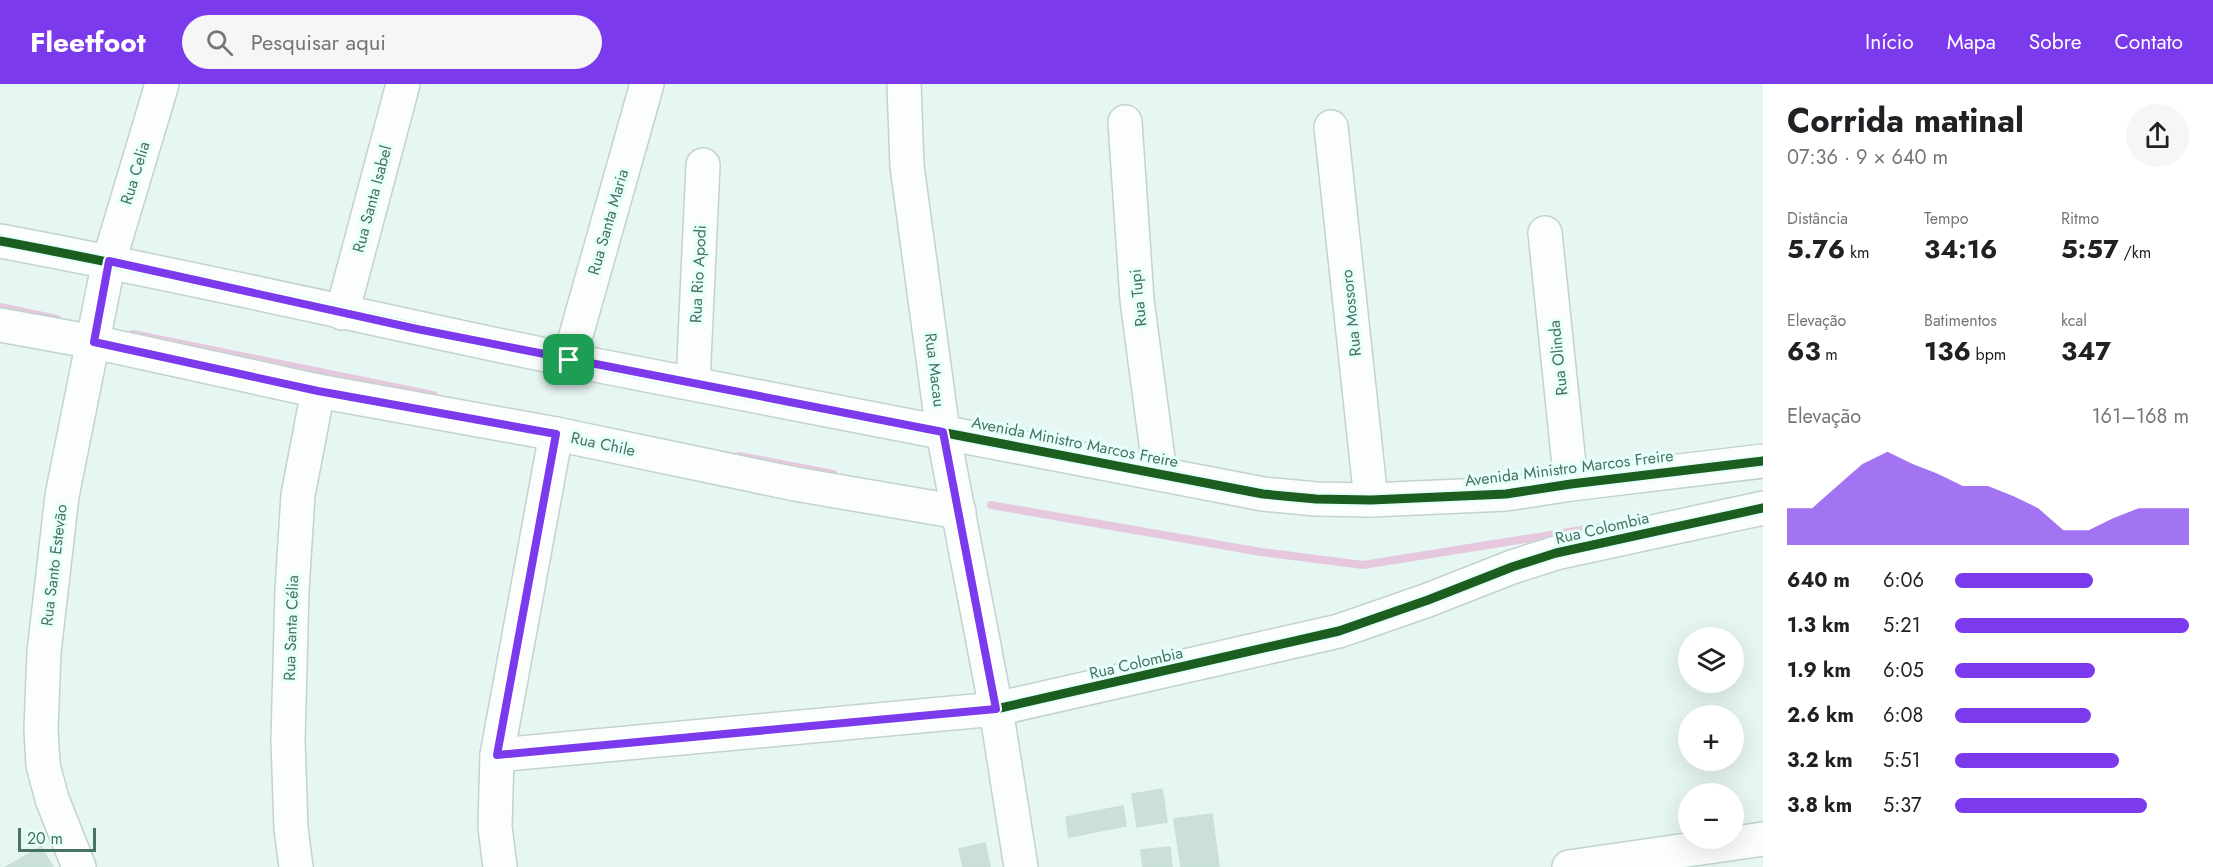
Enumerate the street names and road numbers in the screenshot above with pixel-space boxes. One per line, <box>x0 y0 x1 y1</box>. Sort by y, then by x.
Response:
street label: Rua Celia <box>115 139 155 207</box>
street label: Rua Santa Isabel <box>347 143 397 255</box>
street label: Rua Santa Maria <box>582 166 634 278</box>
street label: Rua Rio Apodi <box>684 224 712 324</box>
street label: Rua Tupi <box>1124 268 1152 328</box>
street label: Rua Mossoro <box>1335 268 1367 358</box>
street label: Rua Olinda <box>1543 319 1573 397</box>
street label: Rua Macau <box>919 332 951 408</box>
street label: Avenida Ministro Marcos Freire <box>970 411 1180 473</box>
street label: Rua Chile <box>569 426 637 462</box>
street label: Avenida Ministro Marcos Freire <box>1463 444 1675 492</box>
street label: Rua Santo Estevão <box>35 502 73 627</box>
street label: Rua Colombia <box>1553 506 1651 550</box>
street label: Rua Santa Célia <box>278 575 304 681</box>
street label: Rua Colombia <box>1087 641 1185 685</box>

